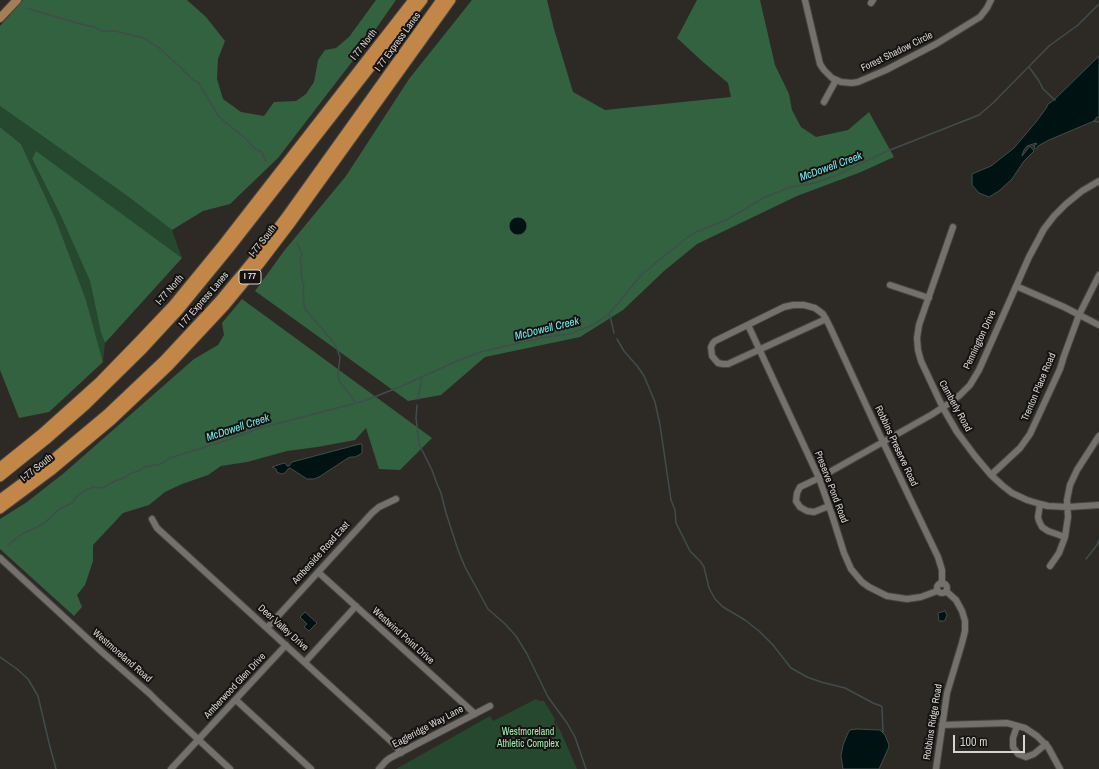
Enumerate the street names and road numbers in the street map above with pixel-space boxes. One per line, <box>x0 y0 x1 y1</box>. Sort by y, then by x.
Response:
street label: I 77 Express Lanes <box>373 10 423 74</box>
street label: I 77 North <box>348 27 380 63</box>
street label: Forest Shadow Circle <box>859 29 935 75</box>
street label: I-77 South <box>247 222 279 260</box>
street label: I 77 Express Lanes <box>176 270 232 330</box>
road number: I 77 <box>239 270 261 284</box>
street label: I-77 North <box>154 272 186 308</box>
street label: Pennington Drive <box>961 309 999 371</box>
street label: Trenton Place Road <box>1019 351 1059 423</box>
street label: Camberly Road <box>936 378 974 434</box>
street label: Robbins Preserve Road <box>872 404 920 488</box>
street label: Preserve Pond Road <box>812 449 850 525</box>
street label: I-77 South <box>18 452 56 484</box>
street label: Amberside Road East <box>290 519 352 587</box>
street label: Deer Valley Drive <box>255 602 311 654</box>
street label: Westwind Point Drive <box>370 605 436 667</box>
street label: Westmoreland Road <box>90 627 154 685</box>
street label: Amberwood Glen Drive <box>202 651 268 721</box>
street label: Robbins Ridge Road <box>921 683 945 761</box>
street label: Eagleridge Way Lane <box>391 703 465 751</box>

